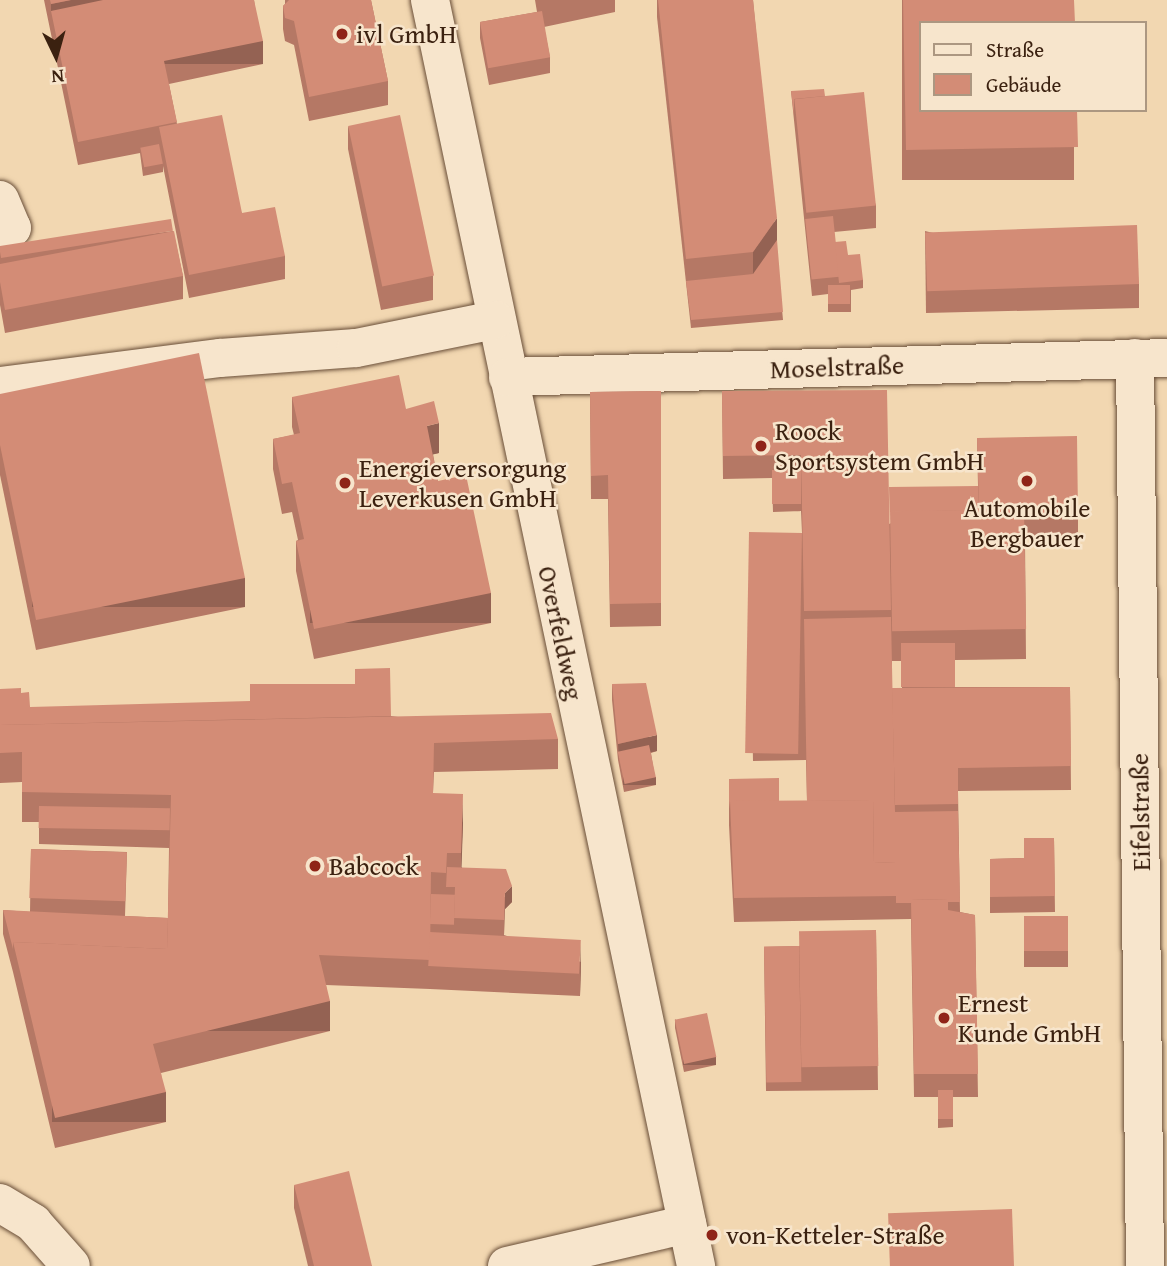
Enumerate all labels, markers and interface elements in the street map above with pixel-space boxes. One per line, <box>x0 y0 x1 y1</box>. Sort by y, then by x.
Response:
place label: ivl GmbH <box>356 18 457 50</box>
north arrow <box>21 21 91 91</box>
legend <box>918 21 1146 112</box>
marker: ivl GmbH <box>334 26 350 42</box>
text: Straße <box>986 34 1044 65</box>
text: N <box>50 62 65 91</box>
text: Gebäude <box>986 69 1061 100</box>
street label: Moselstraße <box>769 349 905 385</box>
place label: Roock Sportsystem GmbH <box>775 415 984 476</box>
marker: Roock Sportsystem GmbH <box>753 438 769 454</box>
place label: Energieversorgung Leverkusen GmbH <box>359 452 566 514</box>
marker: Automobile Bergbauer <box>1019 473 1035 489</box>
marker: Energieversorgung Leverkusen GmbH <box>337 475 353 491</box>
place label: Automobile Bergbauer <box>963 492 1091 554</box>
street label: Overfeldweg <box>532 563 590 703</box>
street label: Eifelstraße <box>1123 753 1157 871</box>
place label: Babcock <box>329 850 419 882</box>
marker: Babcock <box>307 858 323 874</box>
place label: Ernest Kunde GmbH <box>958 987 1101 1048</box>
marker: Ernest Kunde GmbH <box>936 1010 952 1026</box>
place label: von-Ketteler-Straße <box>726 1219 945 1251</box>
marker: von-Ketteler-Straße <box>704 1227 720 1243</box>

